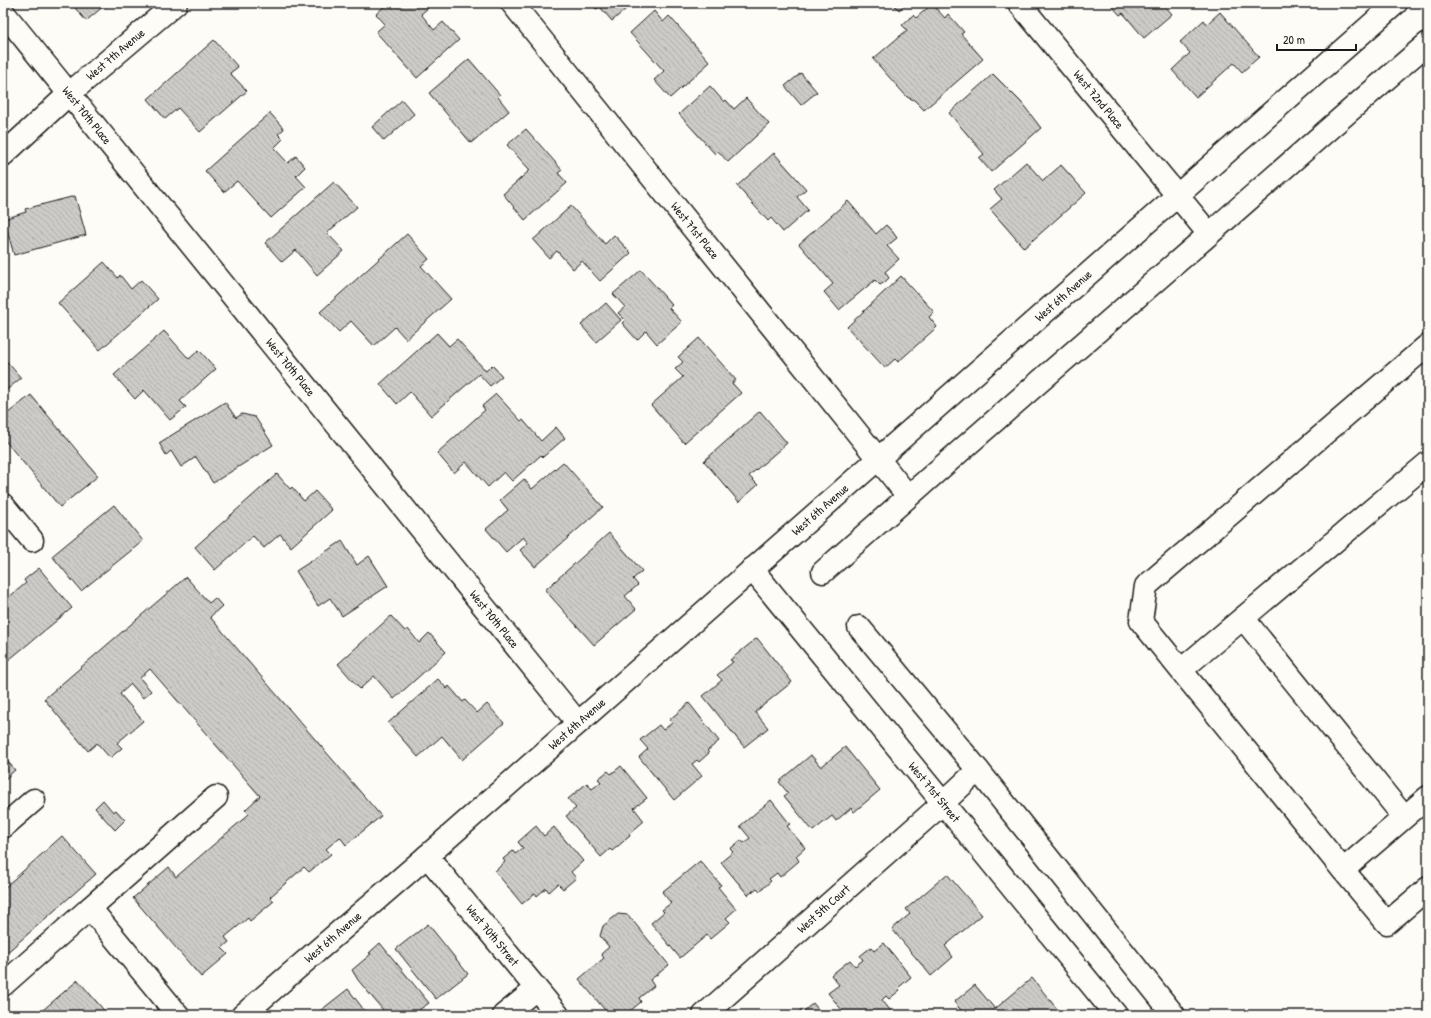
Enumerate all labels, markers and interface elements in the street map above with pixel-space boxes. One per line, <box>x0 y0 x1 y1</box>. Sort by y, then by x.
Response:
street label: West 7th Avenue <box>82 24 148 84</box>
scale bar <box>1277 26 1356 52</box>
text: 20 m <box>1283 31 1305 48</box>
street label: West 72nd Place <box>1070 66 1128 132</box>
street label: West 70th Place <box>58 82 116 148</box>
street label: West 71st Place <box>667 198 724 263</box>
street label: West 6th Avenue <box>1031 265 1095 325</box>
street label: West 70th Place <box>262 334 320 400</box>
street label: West 6th Avenue <box>788 480 852 539</box>
street label: West 70th Place <box>466 586 523 652</box>
street label: West 6th Avenue <box>544 694 609 753</box>
street label: West 71st Street <box>905 758 965 826</box>
street label: West 5th Court <box>793 880 854 937</box>
street label: West 70th Street <box>462 901 524 970</box>
street label: West 6th Avenue <box>300 907 365 966</box>

